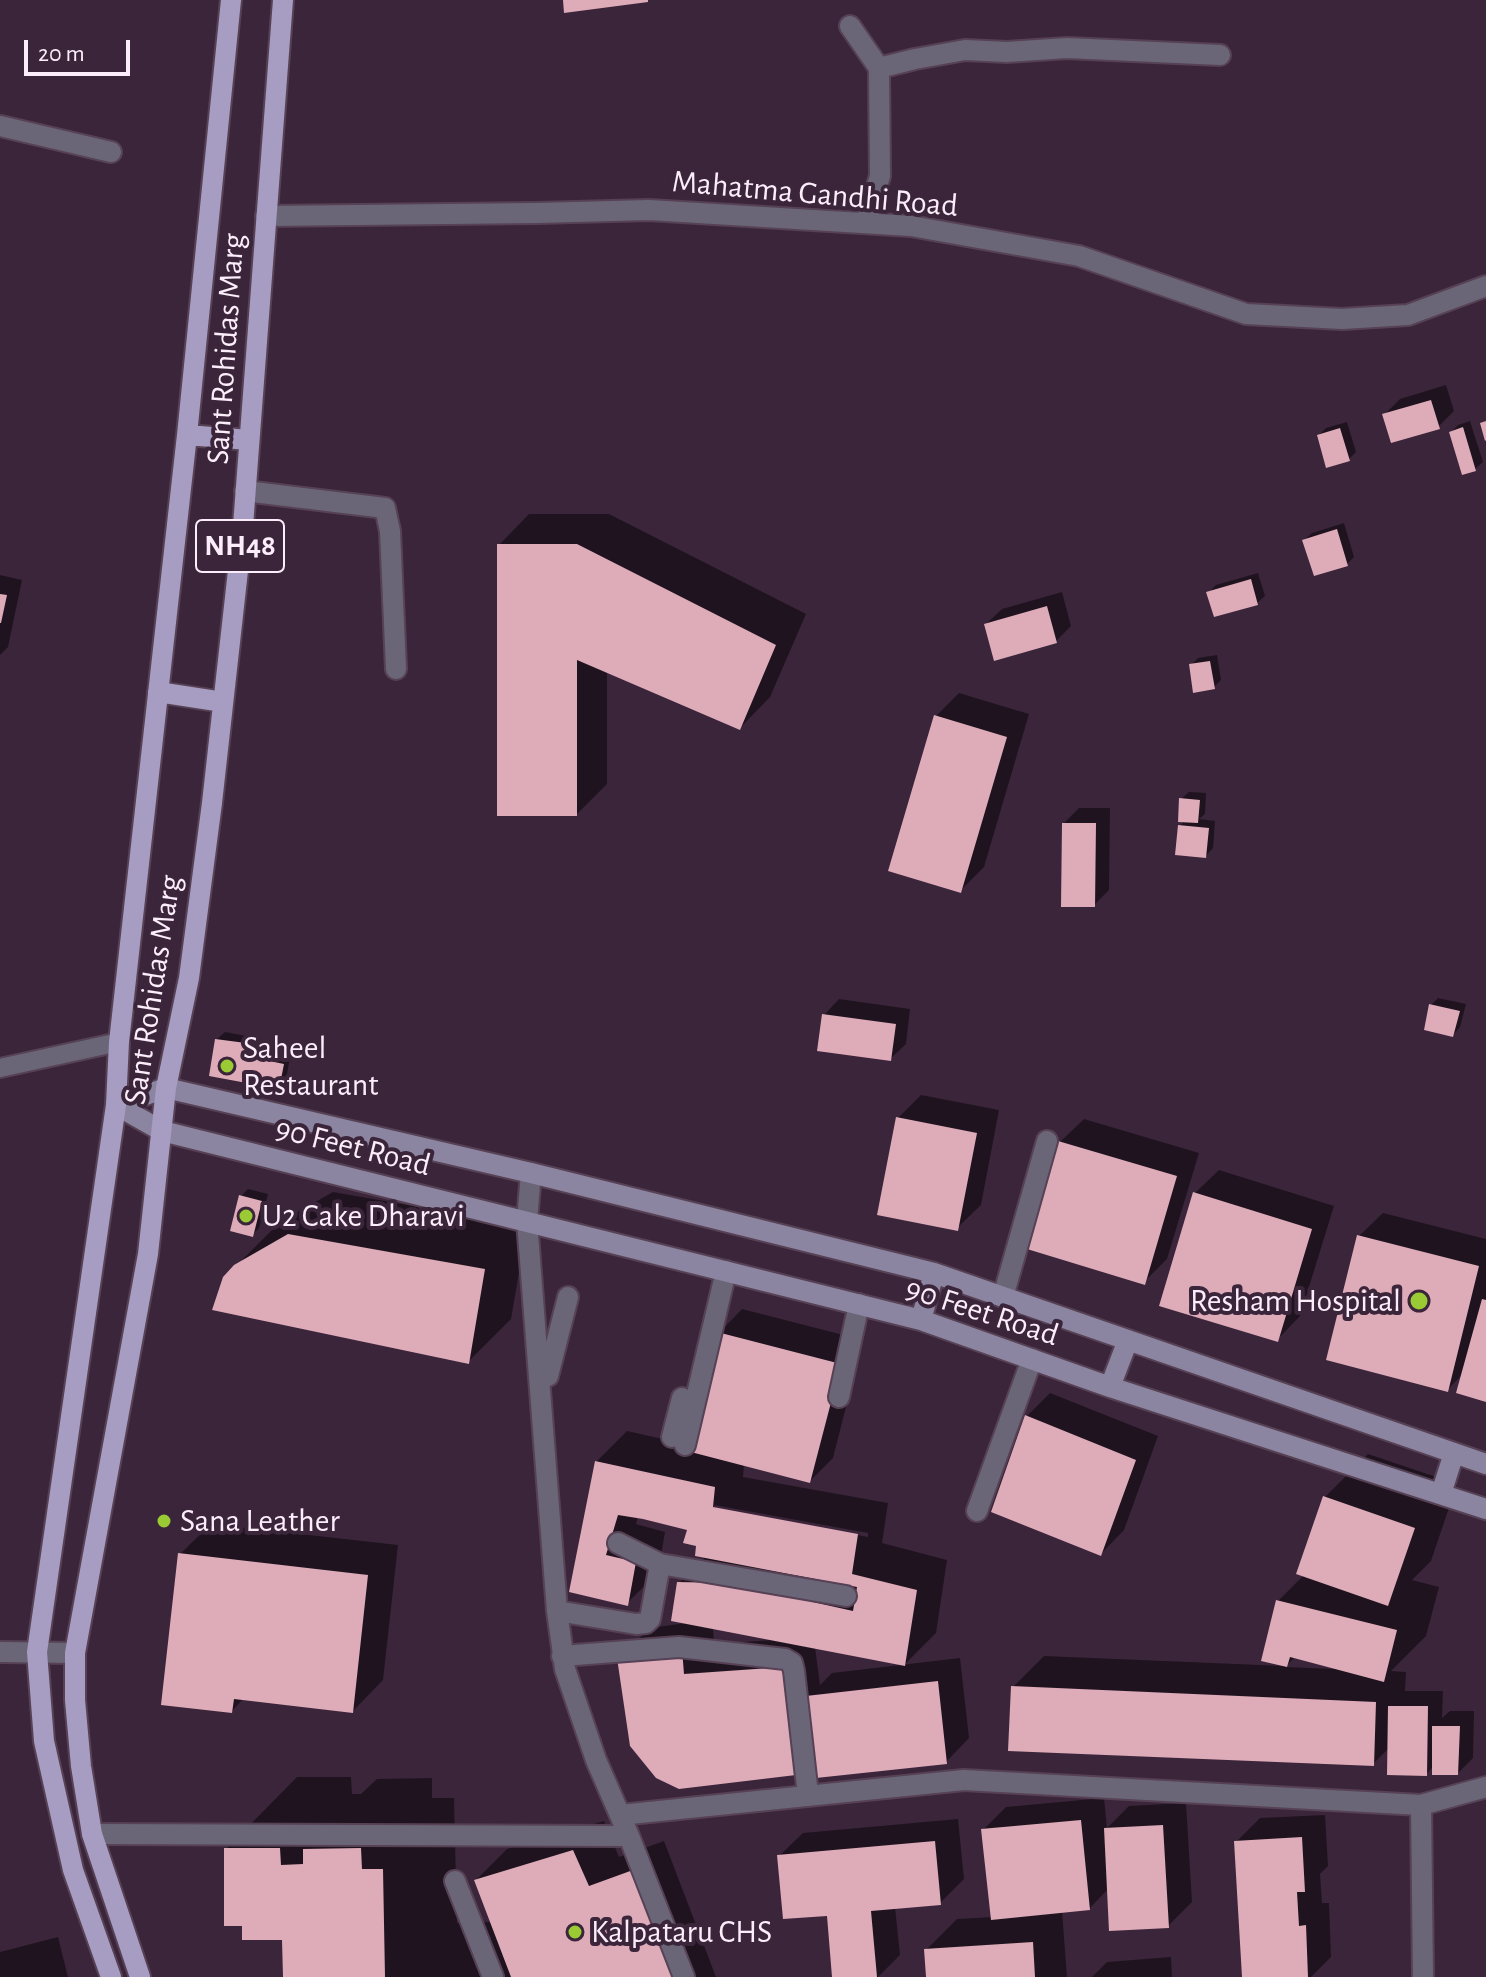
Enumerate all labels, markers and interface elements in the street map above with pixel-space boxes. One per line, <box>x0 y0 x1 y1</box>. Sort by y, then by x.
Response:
scale bar <box>28 24 134 74</box>
text: 20 m <box>38 42 85 66</box>
street label: Mahatma Gandhi Road <box>670 162 960 226</box>
street label: Sant Rohidas Marg <box>199 232 253 466</box>
road number: NH48 <box>196 520 284 572</box>
street label: Sant Rohidas Marg <box>116 873 190 1107</box>
place label: Saheel Restaurant <box>243 1029 378 1104</box>
marker: Saheel Restaurant <box>218 1057 236 1075</box>
street label: 90 Feet Road <box>271 1109 435 1185</box>
place label: U2 Cake Dharavi <box>262 1197 465 1235</box>
marker: U2 Cake Dharavi <box>237 1207 255 1225</box>
street label: 90 Feet Road <box>901 1269 1063 1355</box>
place label: Resham Hospital <box>1190 1282 1401 1320</box>
marker: Resham Hospital <box>1408 1290 1430 1312</box>
place label: Sana Leather <box>180 1502 340 1540</box>
marker: Sana Leather <box>155 1512 173 1530</box>
place label: Kalpataru CHS <box>591 1913 772 1951</box>
marker: Kalpataru CHS <box>566 1923 584 1941</box>

